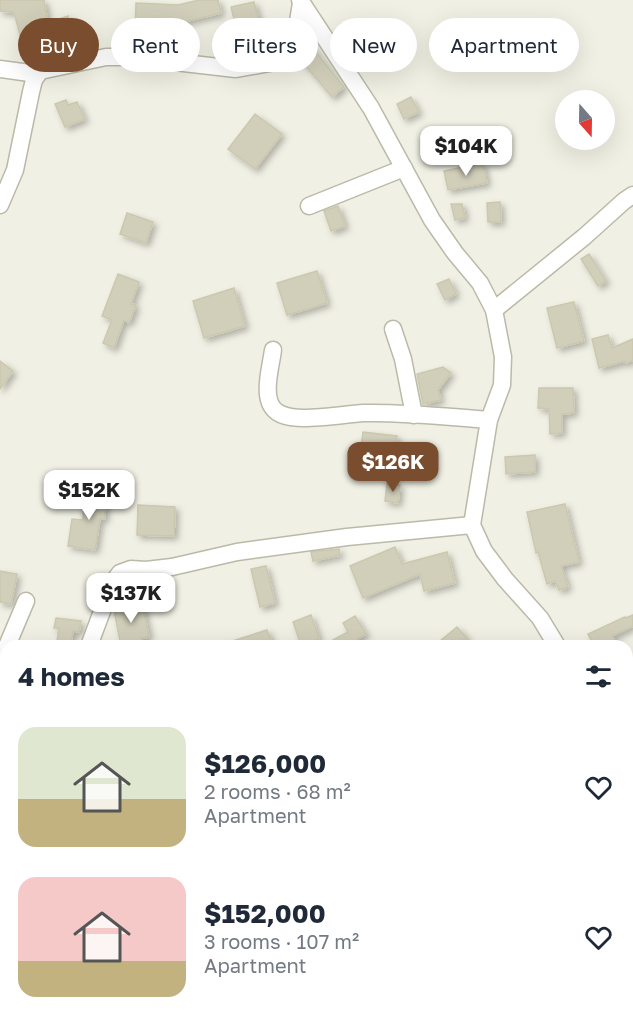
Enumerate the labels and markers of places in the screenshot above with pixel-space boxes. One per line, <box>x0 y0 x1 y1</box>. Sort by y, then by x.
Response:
pin: $104K <box>424 126 508 177</box>
pin: $126K <box>351 442 435 493</box>
pin: $152K <box>47 470 131 521</box>
pin: $137K <box>89 573 173 624</box>

